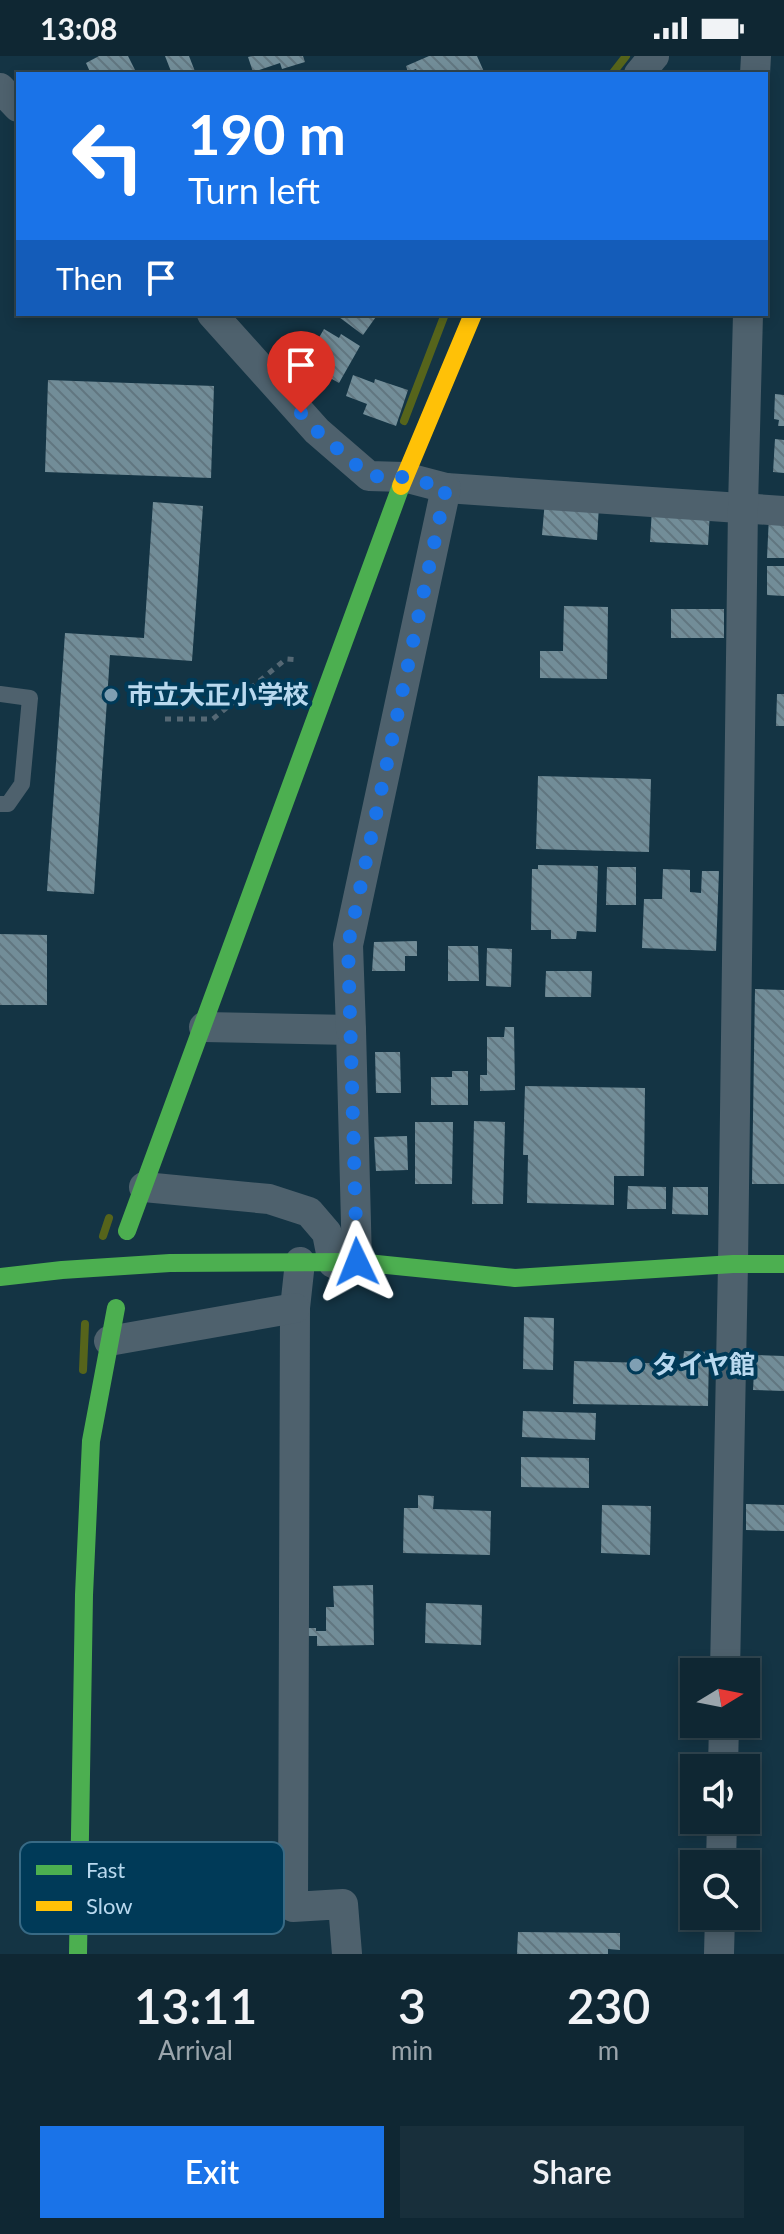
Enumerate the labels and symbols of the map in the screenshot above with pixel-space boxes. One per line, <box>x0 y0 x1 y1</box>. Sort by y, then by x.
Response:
pin <box>267 331 335 413</box>
place label: 市立大正小学校 <box>127 678 309 710</box>
marker: 市立大正小学校 <box>102 686 120 704</box>
position arrow <box>315 1220 399 1304</box>
place label: タイヤ館 <box>652 1348 755 1380</box>
marker: タイヤ館 <box>627 1356 645 1374</box>
north arrow <box>680 1658 760 1738</box>
legend <box>20 1842 284 1934</box>
text: Fast <box>86 1856 125 1883</box>
text: Slow <box>86 1892 133 1919</box>

